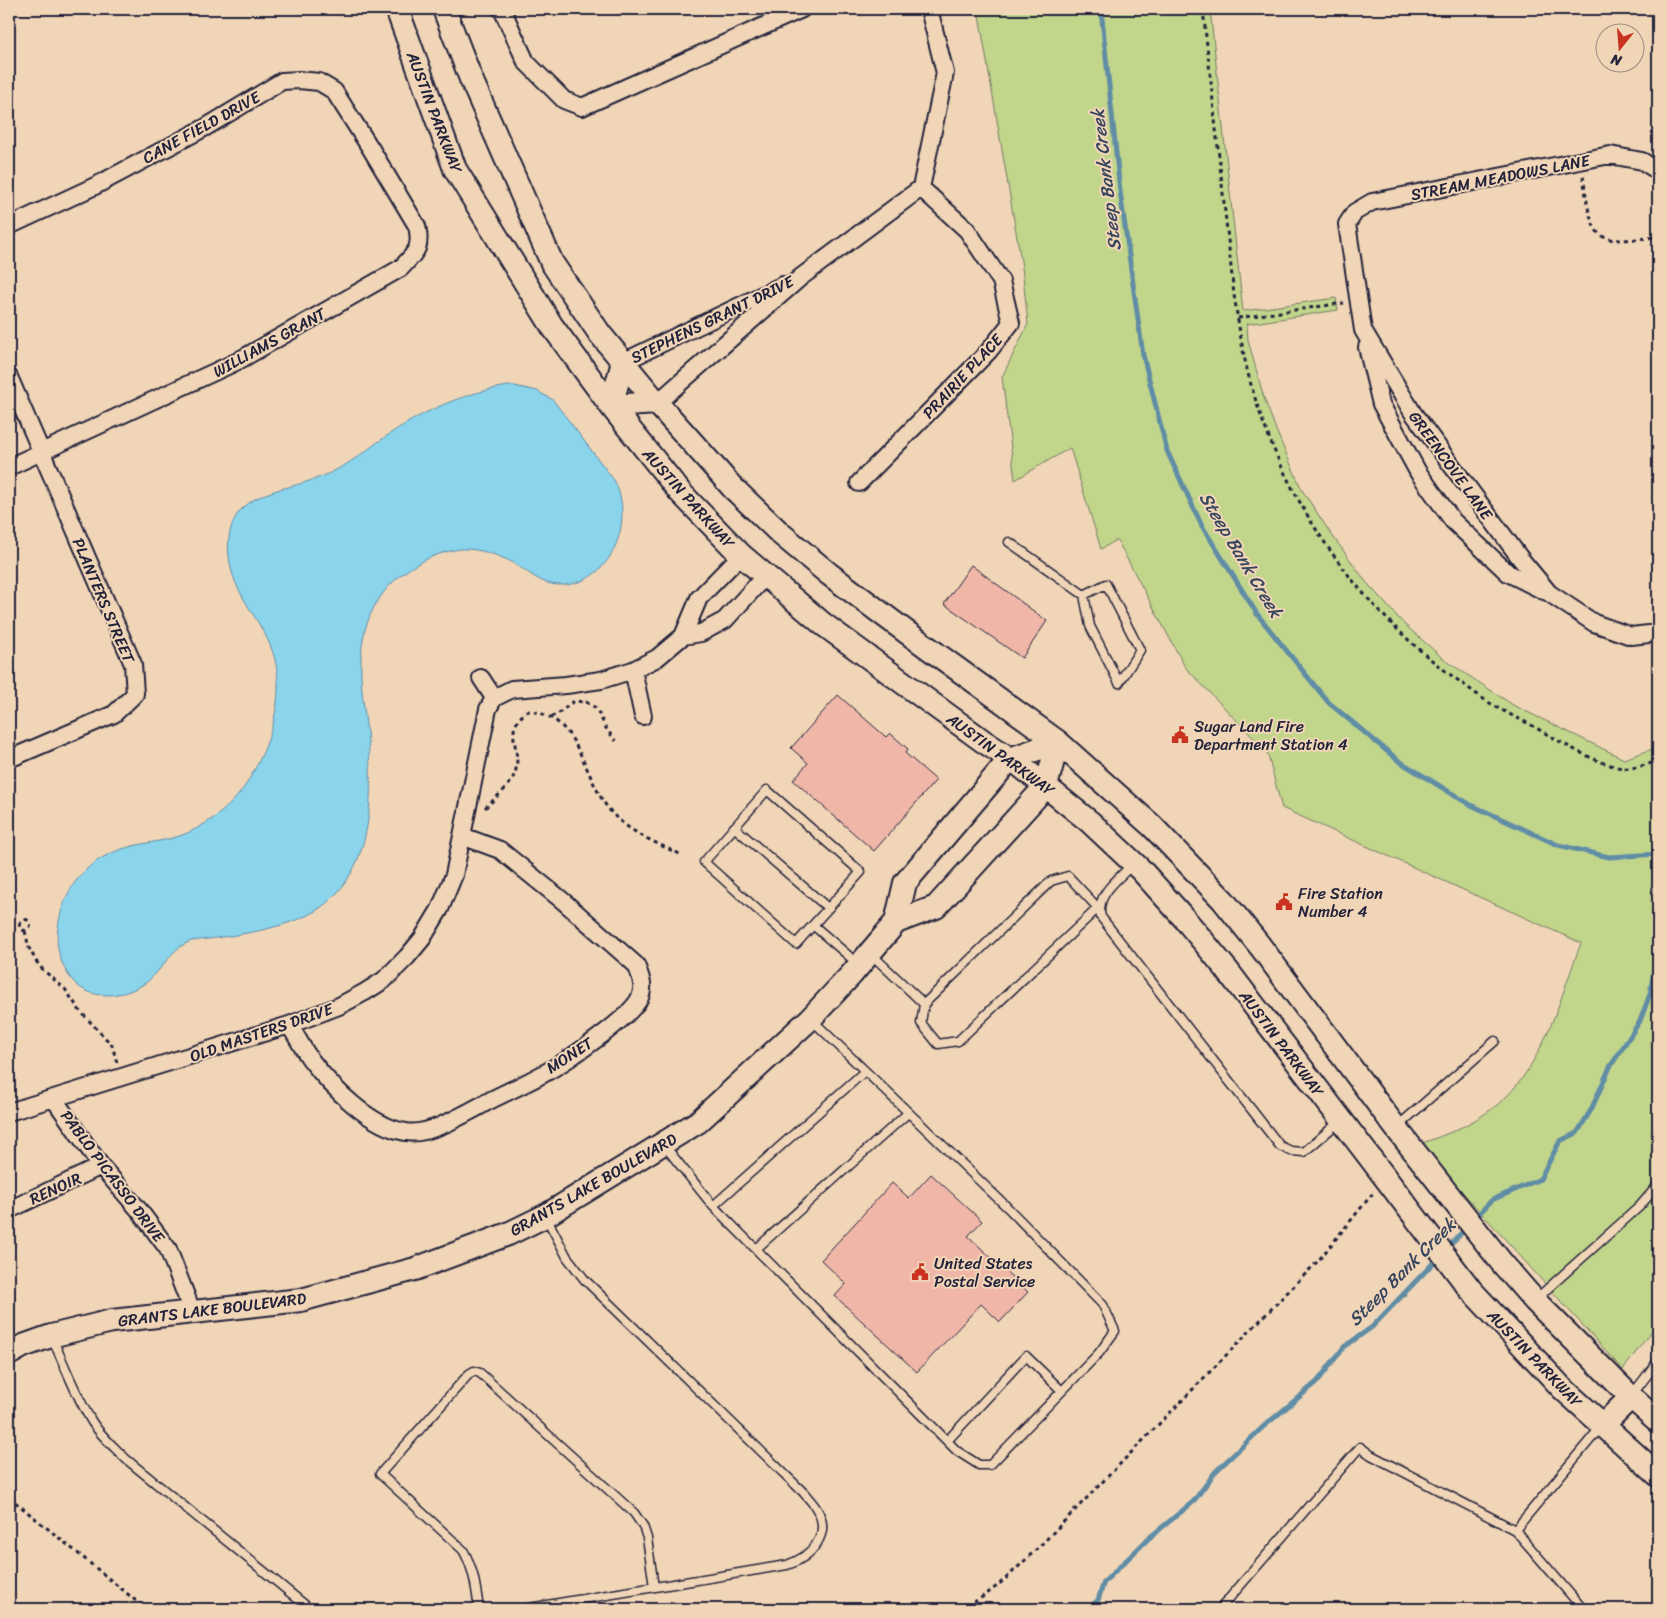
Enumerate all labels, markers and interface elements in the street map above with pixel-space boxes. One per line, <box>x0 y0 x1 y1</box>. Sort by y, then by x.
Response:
north arrow <box>1594 22 1644 72</box>
street label: AUSTIN PARKWAY <box>398 46 471 178</box>
text: N <box>1608 46 1626 74</box>
street label: CANE FIELD DRIVE <box>137 82 267 172</box>
water label: Steep Bank Creek <box>1081 106 1131 253</box>
street label: STREAM MEADOWS LANE <box>1408 146 1593 209</box>
street label: STEPHENS GRANT DRIVE <box>625 267 800 372</box>
street label: WILLIAMS GRANT <box>207 299 332 386</box>
street label: PRAIRIE PLACE <box>915 326 1011 426</box>
street label: GREENCOVE LANE <box>1401 404 1501 527</box>
street label: AUSTIN PARKWAY <box>634 440 743 557</box>
water label: Steep Bank Creek <box>1191 486 1292 626</box>
street label: PLANTERS STREET <box>64 533 143 668</box>
street label: AUSTIN PARKWAY <box>939 704 1062 804</box>
place label: Sugar Land Fire Department Station 4 <box>1194 712 1348 759</box>
public building icon: Sugar Land Fire Department Station 4 <box>1170 725 1190 745</box>
place label: Fire Station Number 4 <box>1298 879 1383 926</box>
public building icon: Fire Station Number 4 <box>1274 892 1294 912</box>
street label: AUSTIN PARKWAY <box>1231 983 1332 1104</box>
street label: OLD MASTERS DRIVE <box>186 994 338 1071</box>
street label: MONET <box>540 1029 600 1082</box>
street label: PABLO PICASSO DRIVE <box>53 1103 173 1250</box>
street label: GRANTS LAKE BOULEVARD <box>504 1124 683 1244</box>
street label: RENOIR <box>24 1164 87 1213</box>
water label: Steep Bank Creek <box>1340 1209 1465 1334</box>
place label: United States Postal Service <box>934 1249 1035 1296</box>
public building icon: United States Postal Service <box>910 1262 930 1282</box>
street label: GRANTS LAKE BOULEVARD <box>116 1284 308 1335</box>
street label: AUSTIN PARKWAY <box>1479 1301 1590 1415</box>

